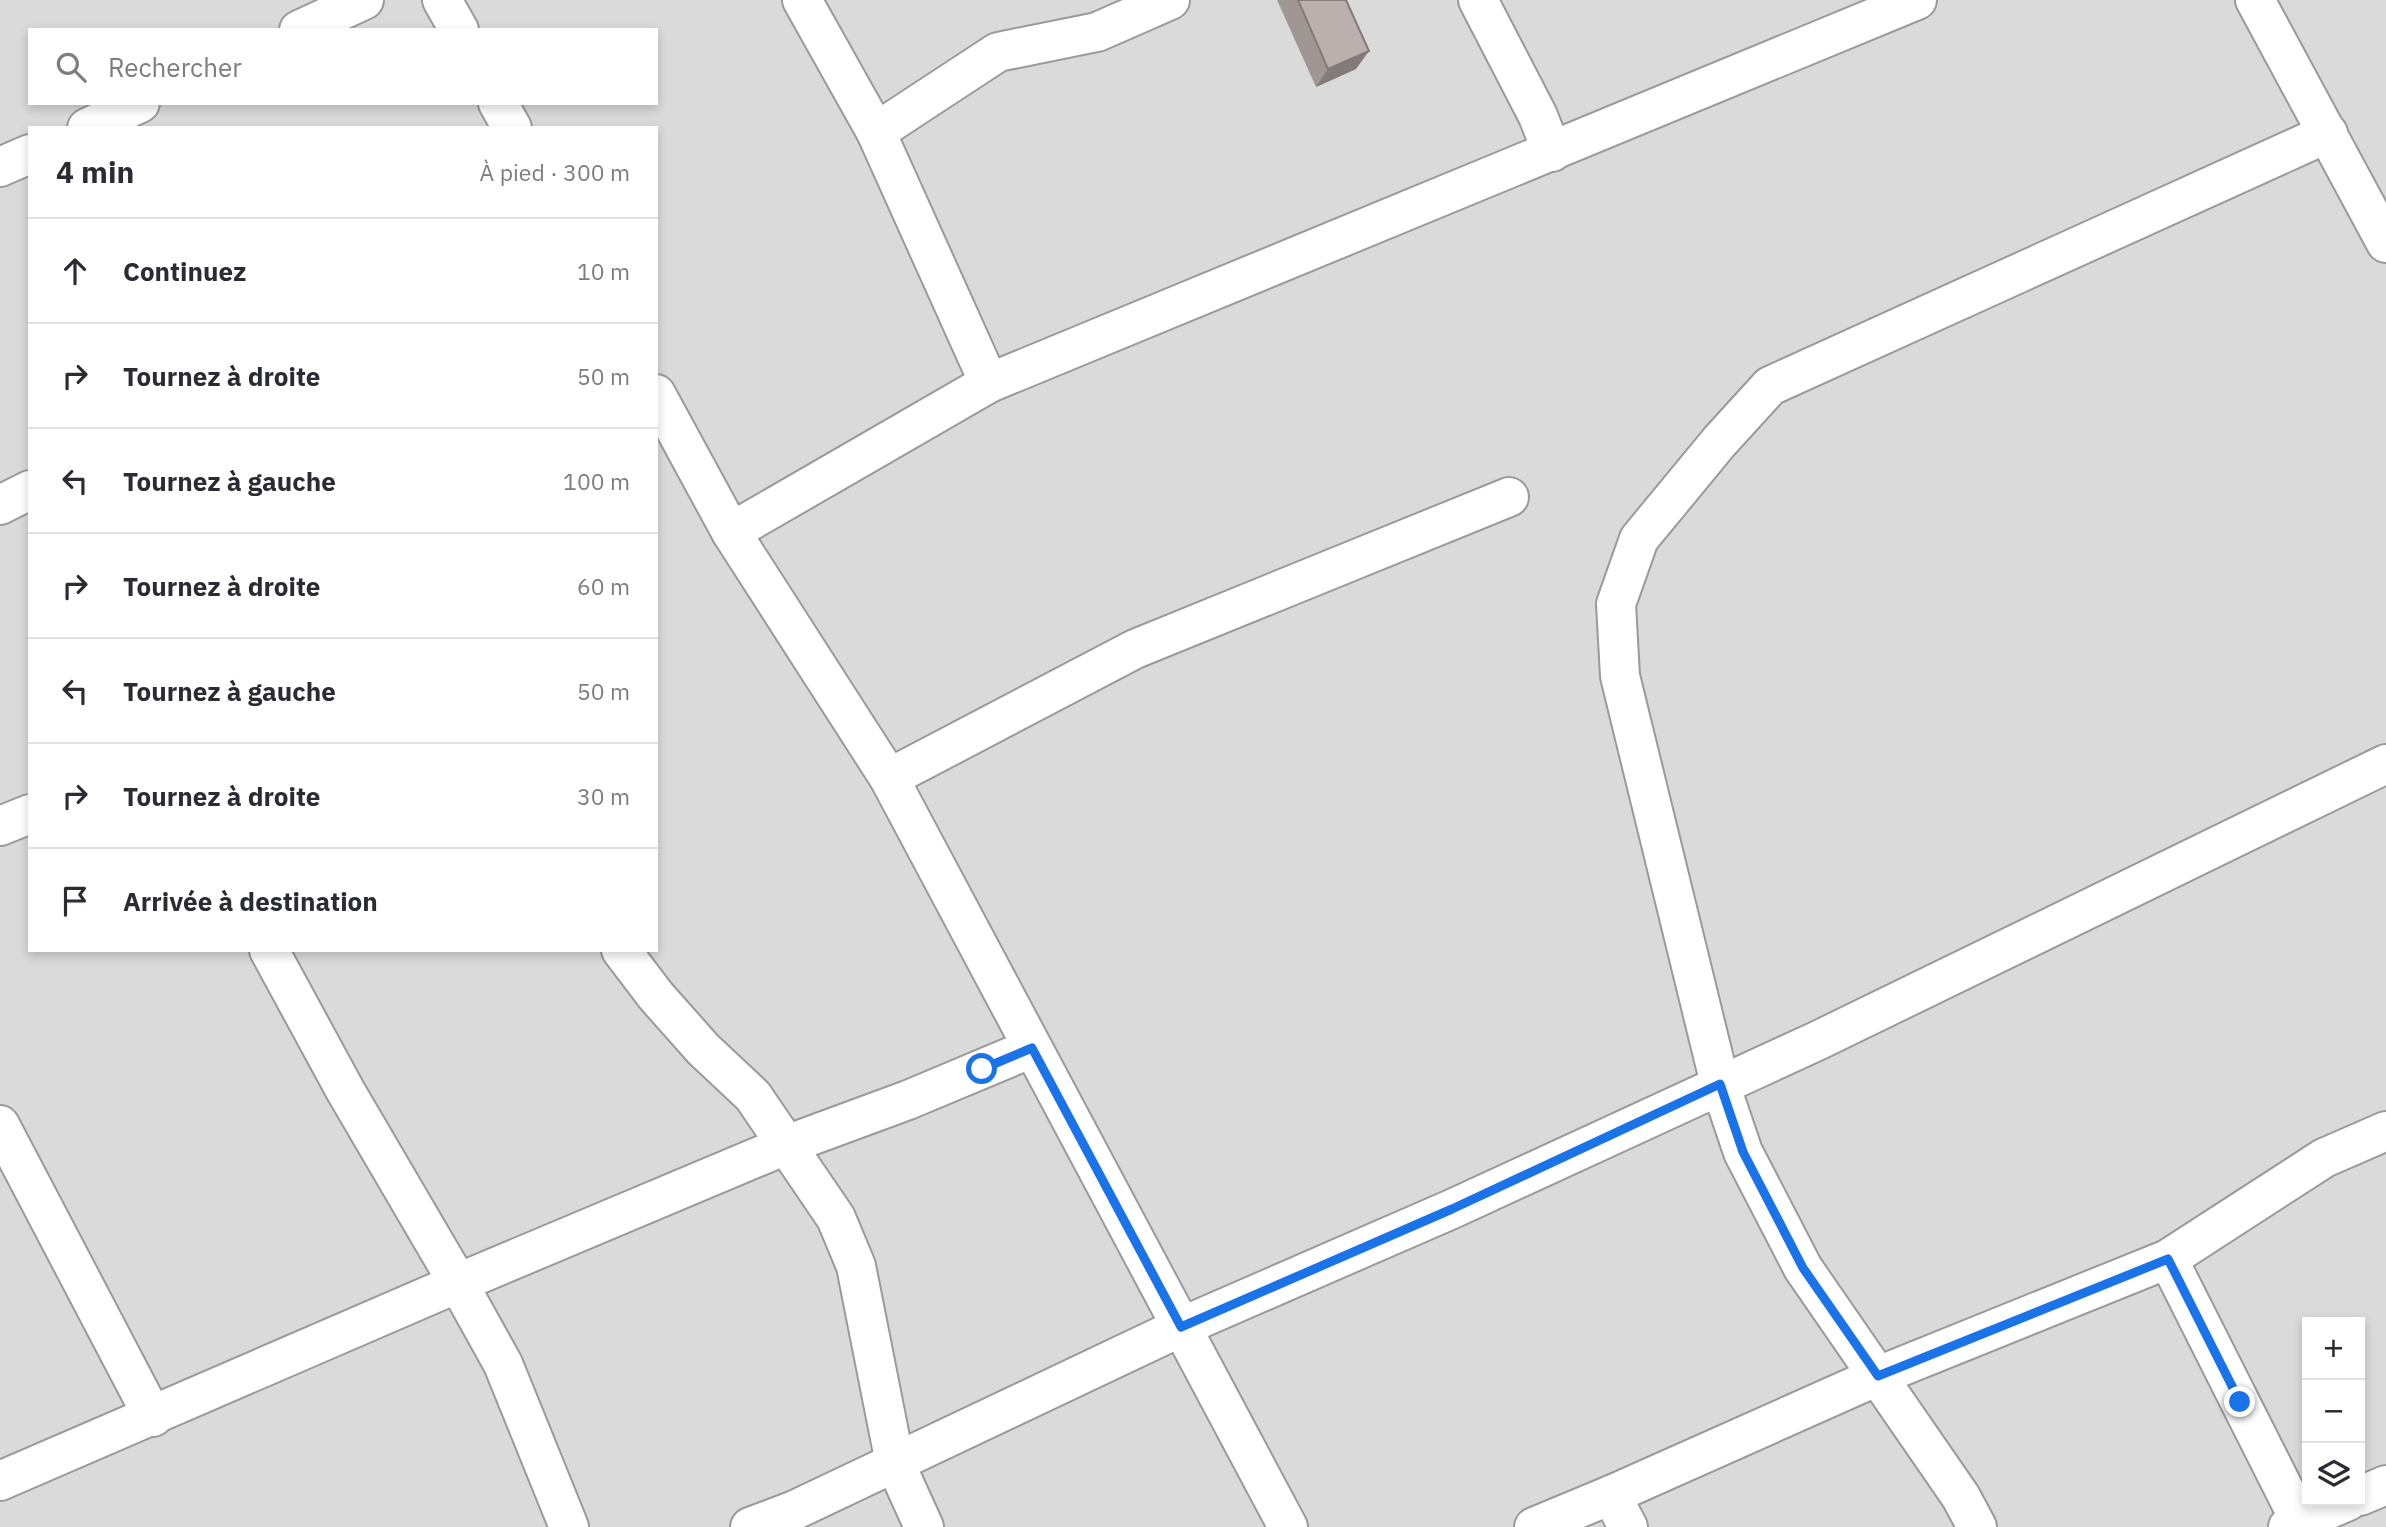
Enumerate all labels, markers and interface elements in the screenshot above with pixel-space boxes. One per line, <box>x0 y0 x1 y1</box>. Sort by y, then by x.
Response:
search box <box>28 28 658 105</box>
icon: search <box>52 48 90 86</box>
text: Rechercher <box>108 50 242 84</box>
text: 4 min <box>56 152 134 191</box>
text: À pied · 300 m <box>480 157 630 187</box>
icon: ahead <box>56 252 94 290</box>
text: Continuez <box>123 254 246 288</box>
text: 10 m <box>577 256 630 286</box>
icon: right <box>56 357 94 395</box>
text: Tournez à droite <box>123 359 320 393</box>
text: 50 m <box>577 361 630 391</box>
icon: left <box>56 462 94 500</box>
text: Tournez à gauche <box>123 464 336 498</box>
text: 100 m <box>563 466 630 496</box>
icon: right <box>56 567 94 605</box>
text: Tournez à droite <box>123 569 320 603</box>
text: 60 m <box>577 571 630 601</box>
icon: left <box>56 672 94 710</box>
text: Tournez à gauche <box>123 674 336 708</box>
text: 50 m <box>577 676 630 706</box>
icon: right <box>56 777 94 815</box>
text: Tournez à droite <box>123 779 320 813</box>
text: 30 m <box>577 781 630 811</box>
icon: arrive <box>56 882 94 920</box>
text: Arrivée à destination <box>123 884 378 918</box>
route start <box>966 1053 997 1084</box>
map controls <box>2302 1317 2365 1506</box>
button: + <box>2302 1317 2365 1380</box>
button: − <box>2302 1380 2365 1443</box>
route end <box>2224 1386 2255 1417</box>
button: layers <box>2302 1443 2365 1506</box>

